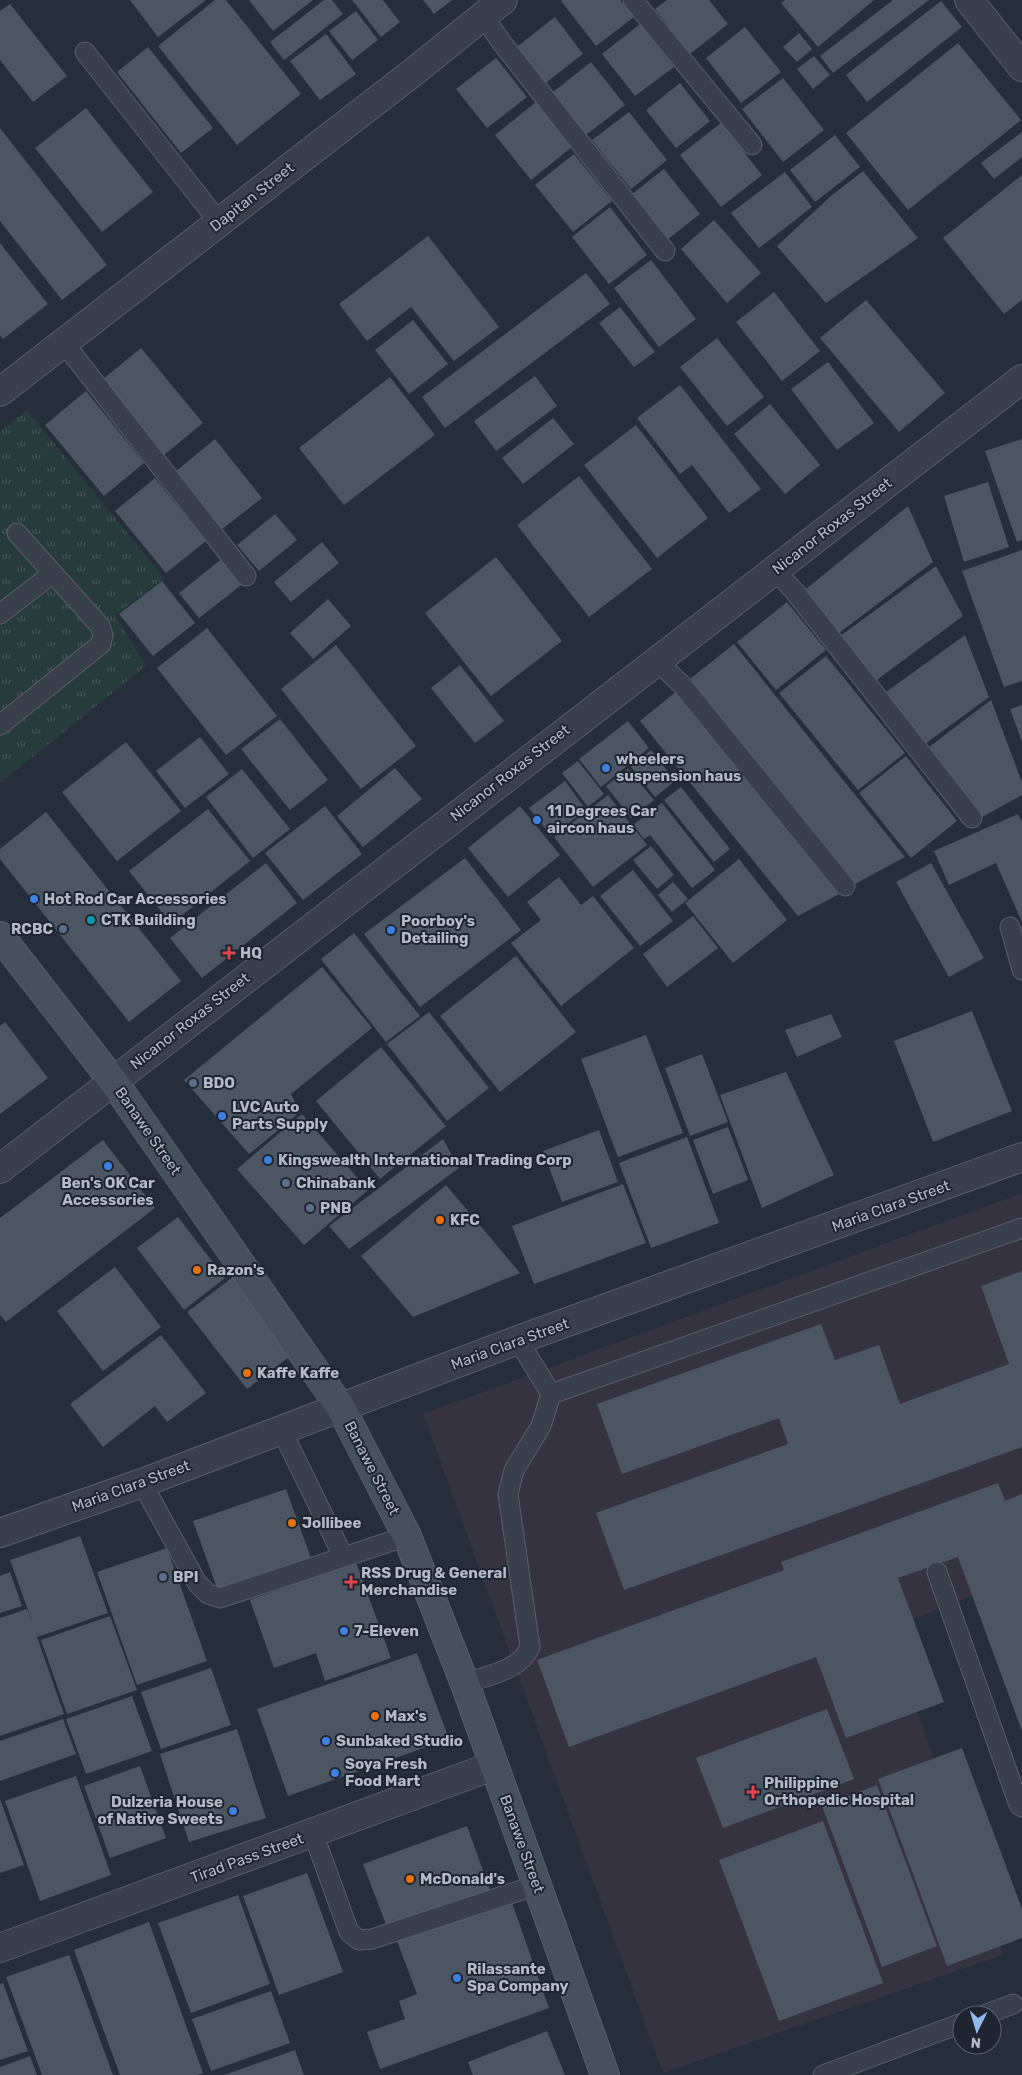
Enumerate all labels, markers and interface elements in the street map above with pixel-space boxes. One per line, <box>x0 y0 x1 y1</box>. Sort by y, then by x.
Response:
street label: Dapitan Street <box>206 159 298 235</box>
street label: Nicanor Roxas Street <box>769 474 895 578</box>
street label: Nicanor Roxas Street <box>447 721 573 825</box>
place label: wheelers suspension haus <box>616 750 741 785</box>
marker: wheelers suspension haus <box>600 762 612 774</box>
place label: 11 Degrees Car aircon haus <box>547 802 657 837</box>
marker: 11 Degrees Car aircon haus <box>531 814 543 826</box>
place label: Hot Rod Car Accessories <box>44 890 227 908</box>
marker: Hot Rod Car Accessories <box>28 893 40 905</box>
place label: CTK Building <box>101 911 196 929</box>
place label: Poorboy's Detailing <box>401 912 475 947</box>
marker: CTK Building <box>85 914 97 926</box>
place label: RCBC <box>11 920 53 938</box>
marker: RCBC <box>57 923 69 935</box>
marker: Poorboy's Detailing <box>385 924 397 936</box>
place label: HQ <box>240 944 262 962</box>
marker: HQ <box>222 946 236 960</box>
street label: Nicanor Roxas Street <box>127 969 253 1073</box>
place label: BDO <box>203 1074 235 1092</box>
marker: BDO <box>187 1077 199 1089</box>
street label: Banawe Street <box>111 1084 185 1178</box>
place label: LVC Auto Parts Supply <box>232 1098 328 1133</box>
marker: LVC Auto Parts Supply <box>216 1110 228 1122</box>
place label: Kingswealth International Trading Corp <box>278 1151 572 1169</box>
marker: Kingswealth International Trading Corp <box>262 1154 274 1166</box>
marker: Ben's OK Car Accessories <box>102 1160 114 1172</box>
place label: Ben's OK Car Accessories <box>61 1174 155 1209</box>
place label: Chinabank <box>296 1174 376 1192</box>
street label: Maria Clara Street <box>830 1176 953 1236</box>
marker: Chinabank <box>280 1177 292 1189</box>
place label: PNB <box>320 1199 352 1217</box>
marker: PNB <box>304 1202 316 1214</box>
place label: KFC <box>450 1211 480 1229</box>
marker: KFC <box>434 1214 446 1226</box>
place label: Razon's <box>207 1261 265 1279</box>
marker: Razon's <box>191 1264 203 1276</box>
street label: Maria Clara Street <box>449 1314 572 1374</box>
place label: Kaffe Kaffe <box>257 1364 339 1382</box>
marker: Kaffe Kaffe <box>241 1367 253 1379</box>
street label: Banawe Street <box>341 1418 403 1518</box>
street label: Maria Clara Street <box>70 1456 193 1516</box>
place label: Jollibee <box>302 1514 361 1532</box>
marker: Jollibee <box>286 1517 298 1529</box>
place label: RSS Drug & General Merchandise <box>361 1564 507 1599</box>
place label: BPI <box>173 1568 199 1586</box>
marker: BPI <box>157 1571 169 1583</box>
marker: RSS Drug & General Merchandise <box>345 1576 357 1588</box>
place label: 7-Eleven <box>354 1622 419 1640</box>
marker: 7-Eleven <box>338 1625 350 1637</box>
place label: Max's <box>385 1707 427 1725</box>
marker: Max's <box>369 1710 381 1722</box>
place label: Sunbaked Studio <box>336 1732 463 1750</box>
marker: Sunbaked Studio <box>320 1735 332 1747</box>
place label: Soya Fresh Food Mart <box>345 1755 427 1790</box>
marker: Soya Fresh Food Mart <box>329 1767 341 1779</box>
place label: Philippine Orthopedic Hospital <box>764 1774 914 1809</box>
marker: Philippine Orthopedic Hospital <box>746 1785 760 1799</box>
place label: Dulzeria House of Native Sweets <box>97 1793 223 1828</box>
street label: Banawe Street <box>496 1793 548 1896</box>
marker: Dulzeria House of Native Sweets <box>227 1805 239 1817</box>
street label: Tirad Pass Street <box>188 1829 306 1887</box>
place label: McDonald's <box>420 1870 505 1888</box>
marker: McDonald's <box>404 1873 416 1885</box>
place label: Rilassante Spa Company <box>467 1960 569 1995</box>
marker: Rilassante Spa Company <box>451 1972 463 1984</box>
north arrow <box>952 2005 1002 2055</box>
text: N <box>970 2034 982 2051</box>

